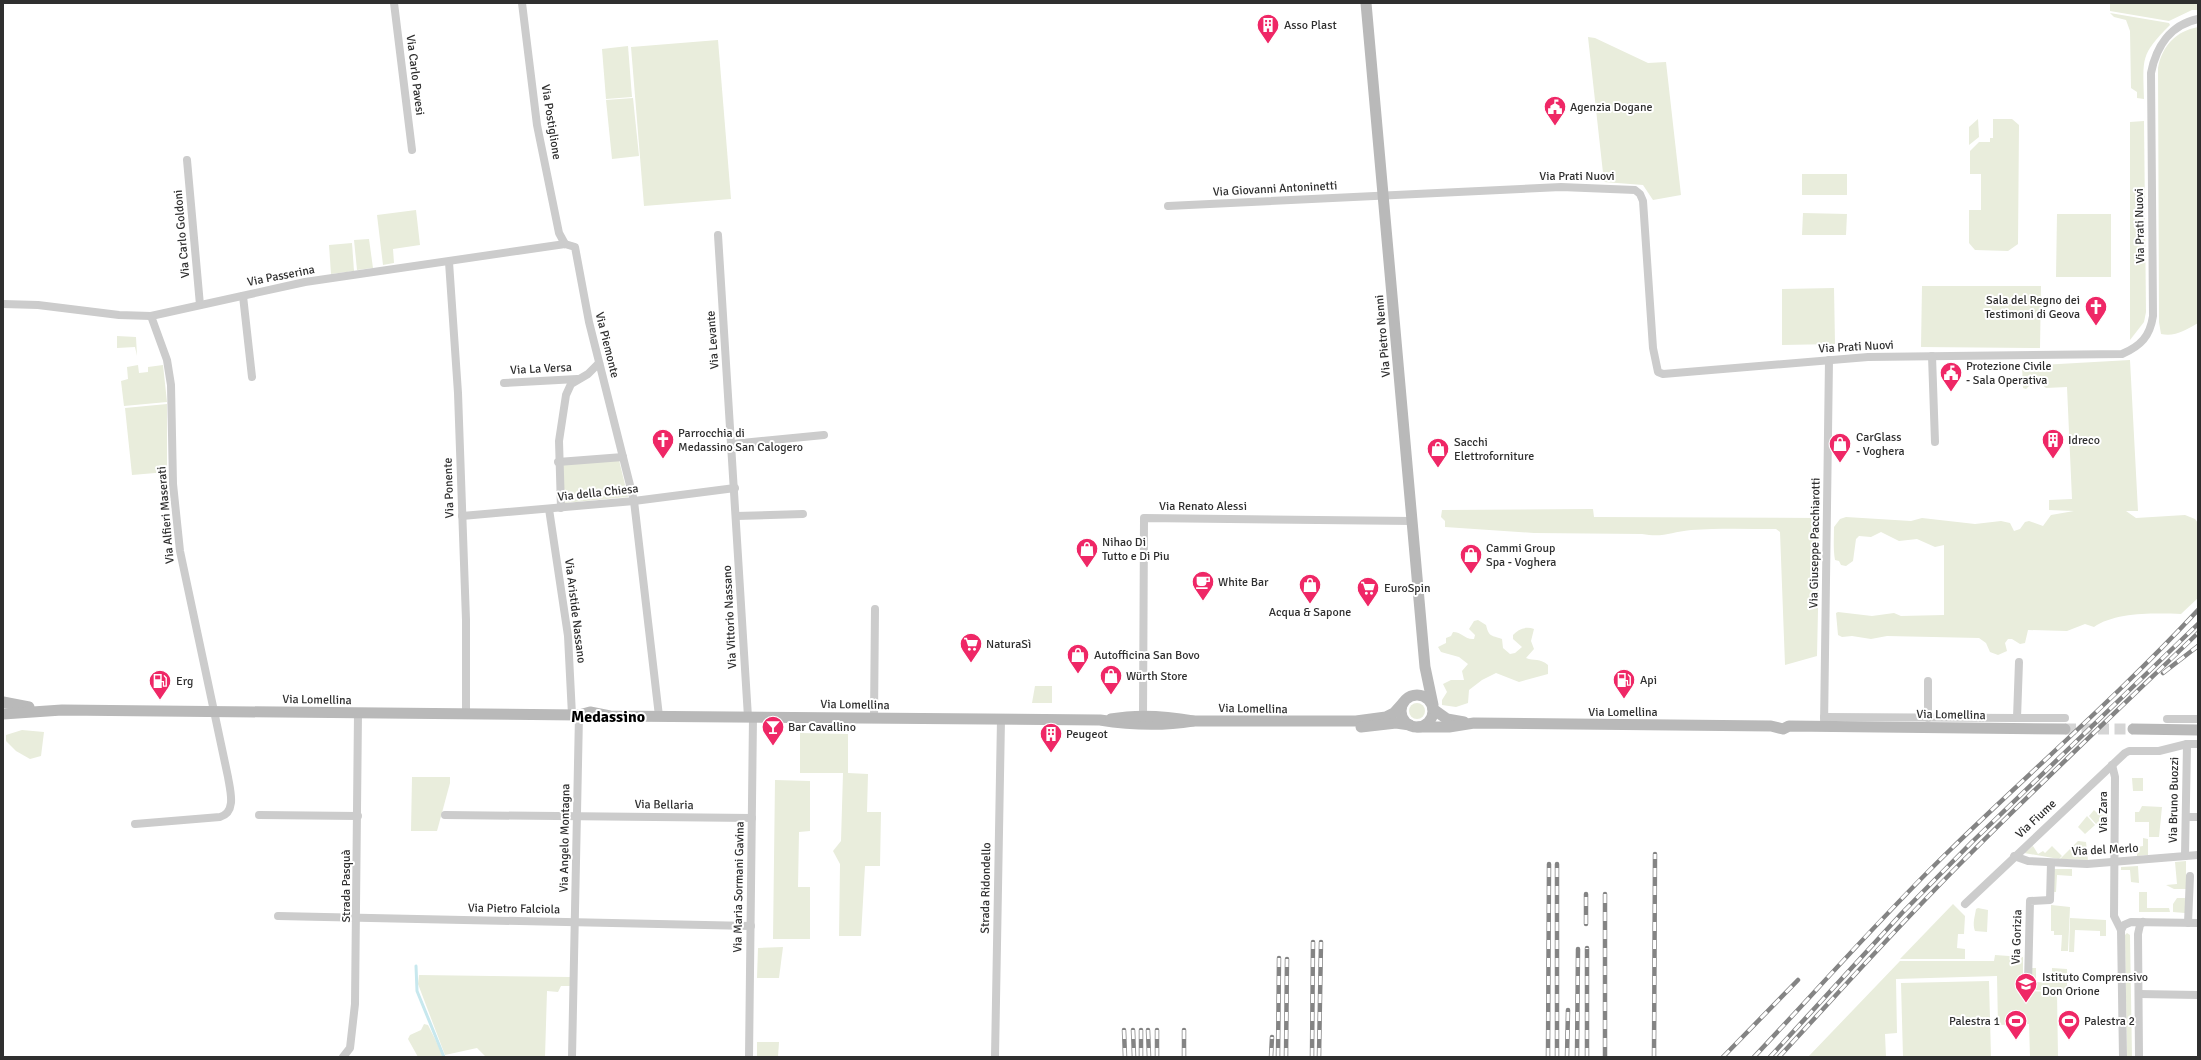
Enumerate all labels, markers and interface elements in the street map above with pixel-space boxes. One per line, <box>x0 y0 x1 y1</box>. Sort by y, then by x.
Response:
building icon: Asso Plast <box>1255 12 1281 45</box>
place label: Asso Plast <box>1284 18 1337 33</box>
street label: Via Carlo Pavesi <box>403 34 427 116</box>
street label: Via Postiglione <box>538 83 564 161</box>
public building icon: Agenzia Dogane <box>1542 94 1568 127</box>
place label: Agenzia Dogane <box>1570 100 1652 115</box>
street label: Via Prati Nuovi <box>1539 169 1615 184</box>
street label: Via Giovanni Antoninetti <box>1212 178 1338 200</box>
street label: Via Prati Nuovi <box>2132 188 2148 264</box>
street label: Via Carlo Goldoni <box>171 189 193 279</box>
street label: Via Passerina <box>246 262 316 290</box>
place label: Sala del Regno dei Testimoni di Geova <box>1984 293 2080 322</box>
street label: Via Pietro Nenni <box>1372 294 1394 378</box>
church icon: Sala del Regno dei Testimoni di Geova <box>2083 294 2109 327</box>
street label: Via Piemonte <box>592 310 622 380</box>
street label: Via Levante <box>703 310 723 370</box>
street label: Via Prati Nuovi <box>1818 338 1894 356</box>
place label: Protezione Civile - Sala Operativa <box>1966 359 2051 388</box>
street label: Via La Versa <box>510 360 572 378</box>
public building icon: Protezione Civile - Sala Operativa <box>1938 360 1964 393</box>
place label: Parrocchia di Medassino San Calogero <box>678 426 803 455</box>
church icon: Parrocchia di Medassino San Calogero <box>650 427 676 460</box>
building icon: Idreco <box>2040 427 2066 460</box>
place label: CarGlass - Voghera <box>1856 430 1905 459</box>
shop icon: CarGlass - Voghera <box>1827 431 1853 464</box>
place label: Idreco <box>2068 433 2100 448</box>
place label: Sacchi Elettroforniture <box>1454 435 1534 464</box>
shop icon: Sacchi Elettroforniture <box>1425 436 1451 469</box>
street label: Via Ponente <box>440 457 458 519</box>
street label: Via Alfieri Maserati <box>154 466 178 564</box>
street label: Via Giuseppe Pacchiarotti <box>1806 477 1824 609</box>
street label: Via della Chiesa <box>557 481 639 505</box>
street label: Via Renato Alessi <box>1159 499 1247 514</box>
place label: Nihao Di Tutto e Di Piu <box>1102 535 1170 564</box>
shop icon: Nihao Di Tutto e Di Piu <box>1074 536 1100 569</box>
place label: Cammi Group Spa - Voghera <box>1486 541 1556 570</box>
shop icon: Cammi Group Spa - Voghera <box>1458 542 1484 575</box>
street label: Via Aristide Nassano <box>561 558 589 664</box>
street label: Via Vittorio Nassano <box>720 565 740 669</box>
cafe icon: White Bar <box>1190 569 1216 602</box>
shop icon: Acqua & Sapone <box>1297 572 1323 605</box>
place label: White Bar <box>1218 575 1269 590</box>
supermarket icon: EuroSpin <box>1355 575 1381 608</box>
place label: EuroSpin <box>1384 581 1430 596</box>
place label: Acqua & Sapone <box>1269 605 1351 620</box>
supermarket icon: NaturaSì <box>958 631 984 664</box>
place label: NaturaSì <box>986 637 1031 652</box>
shop icon: Autofficina San Bovo <box>1065 642 1091 675</box>
place label: Autofficina San Bovo <box>1094 648 1200 663</box>
shop icon: Würth Store <box>1098 663 1124 696</box>
fuel station icon: Api <box>1611 667 1637 700</box>
fuel station icon: Erg <box>147 668 173 701</box>
place label: Würth Store <box>1126 669 1188 684</box>
place label: Api <box>1640 673 1657 688</box>
place label: Erg <box>176 674 193 689</box>
street label: Via Lomellina <box>282 692 352 708</box>
street label: Via Lomellina <box>820 697 890 713</box>
street label: Via Lomellina <box>1218 701 1288 717</box>
street label: Via Lomellina <box>1588 705 1658 720</box>
district label: Medassino <box>571 707 645 727</box>
street label: Via Lomellina <box>1916 707 1986 723</box>
bar icon: Bar Cavallino <box>760 714 786 747</box>
place label: Bar Cavallino <box>788 720 856 735</box>
building icon: Peugeot <box>1038 721 1064 754</box>
place label: Peugeot <box>1066 727 1108 742</box>
street label: Via Bruno Buozzi <box>2166 757 2182 843</box>
street label: Via Angelo Montagna <box>557 783 573 893</box>
street label: Via Zara <box>2096 791 2111 833</box>
street label: Via Fiume <box>2012 796 2060 842</box>
street label: Via Bellaria <box>634 797 694 813</box>
street label: Via Maria Sormani Gavina <box>730 821 748 953</box>
street label: Via del Merlo <box>2071 841 2139 859</box>
street label: Strada Ridondello <box>978 842 994 934</box>
street label: Strada Pasquà <box>339 849 354 923</box>
street label: Via Pietro Falciola <box>468 901 560 917</box>
street label: Via Gorizia <box>2009 909 2025 965</box>
place label: Istituto Comprensivo Don Orione <box>2042 970 2148 999</box>
school or university icon: Istituto Comprensivo Don Orione <box>2013 971 2039 1004</box>
sports icon: Palestra 1 <box>2003 1008 2029 1041</box>
sports icon: Palestra 2 <box>2056 1008 2082 1041</box>
place label: Palestra 1 <box>1949 1014 2000 1029</box>
place label: Palestra 2 <box>2084 1014 2135 1029</box>

